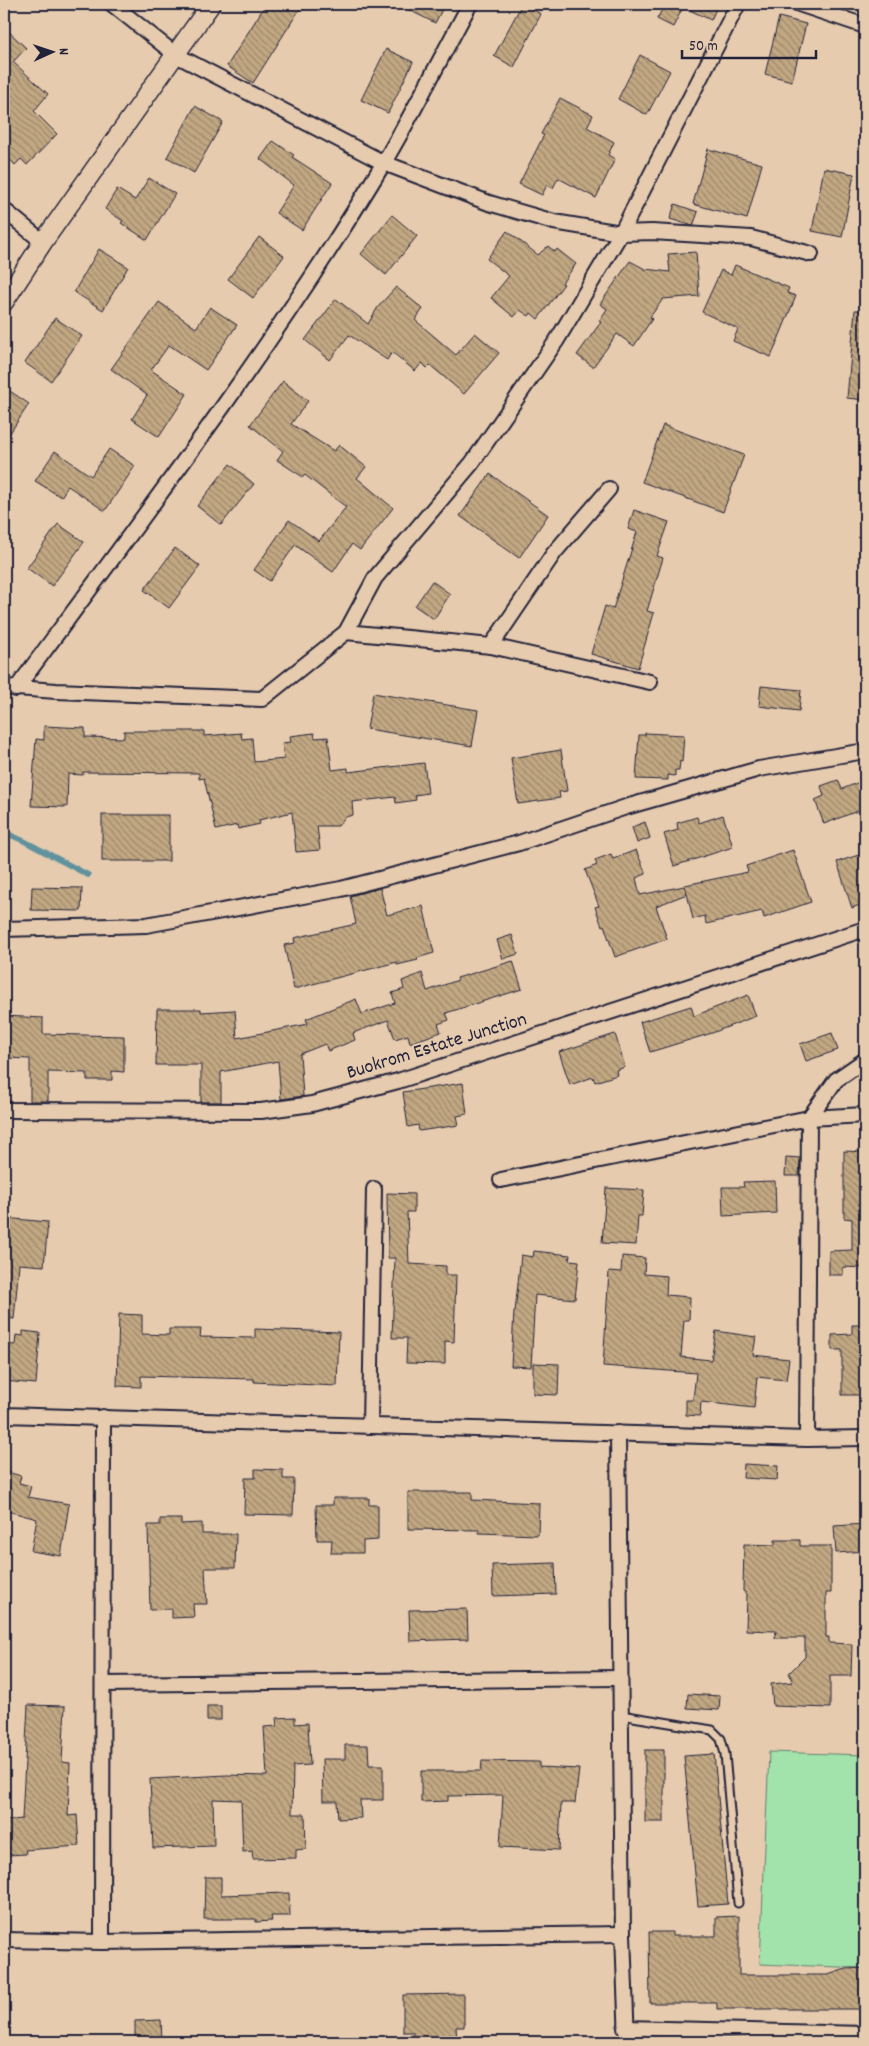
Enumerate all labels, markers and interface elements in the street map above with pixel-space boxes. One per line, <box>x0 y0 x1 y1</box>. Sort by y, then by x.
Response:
north arrow <box>28 28 78 78</box>
scale bar <box>682 28 815 60</box>
text: 50 m <box>689 36 718 58</box>
text: N <box>53 47 73 55</box>
street label: Buokrom Estate Junction <box>343 1006 531 1088</box>

